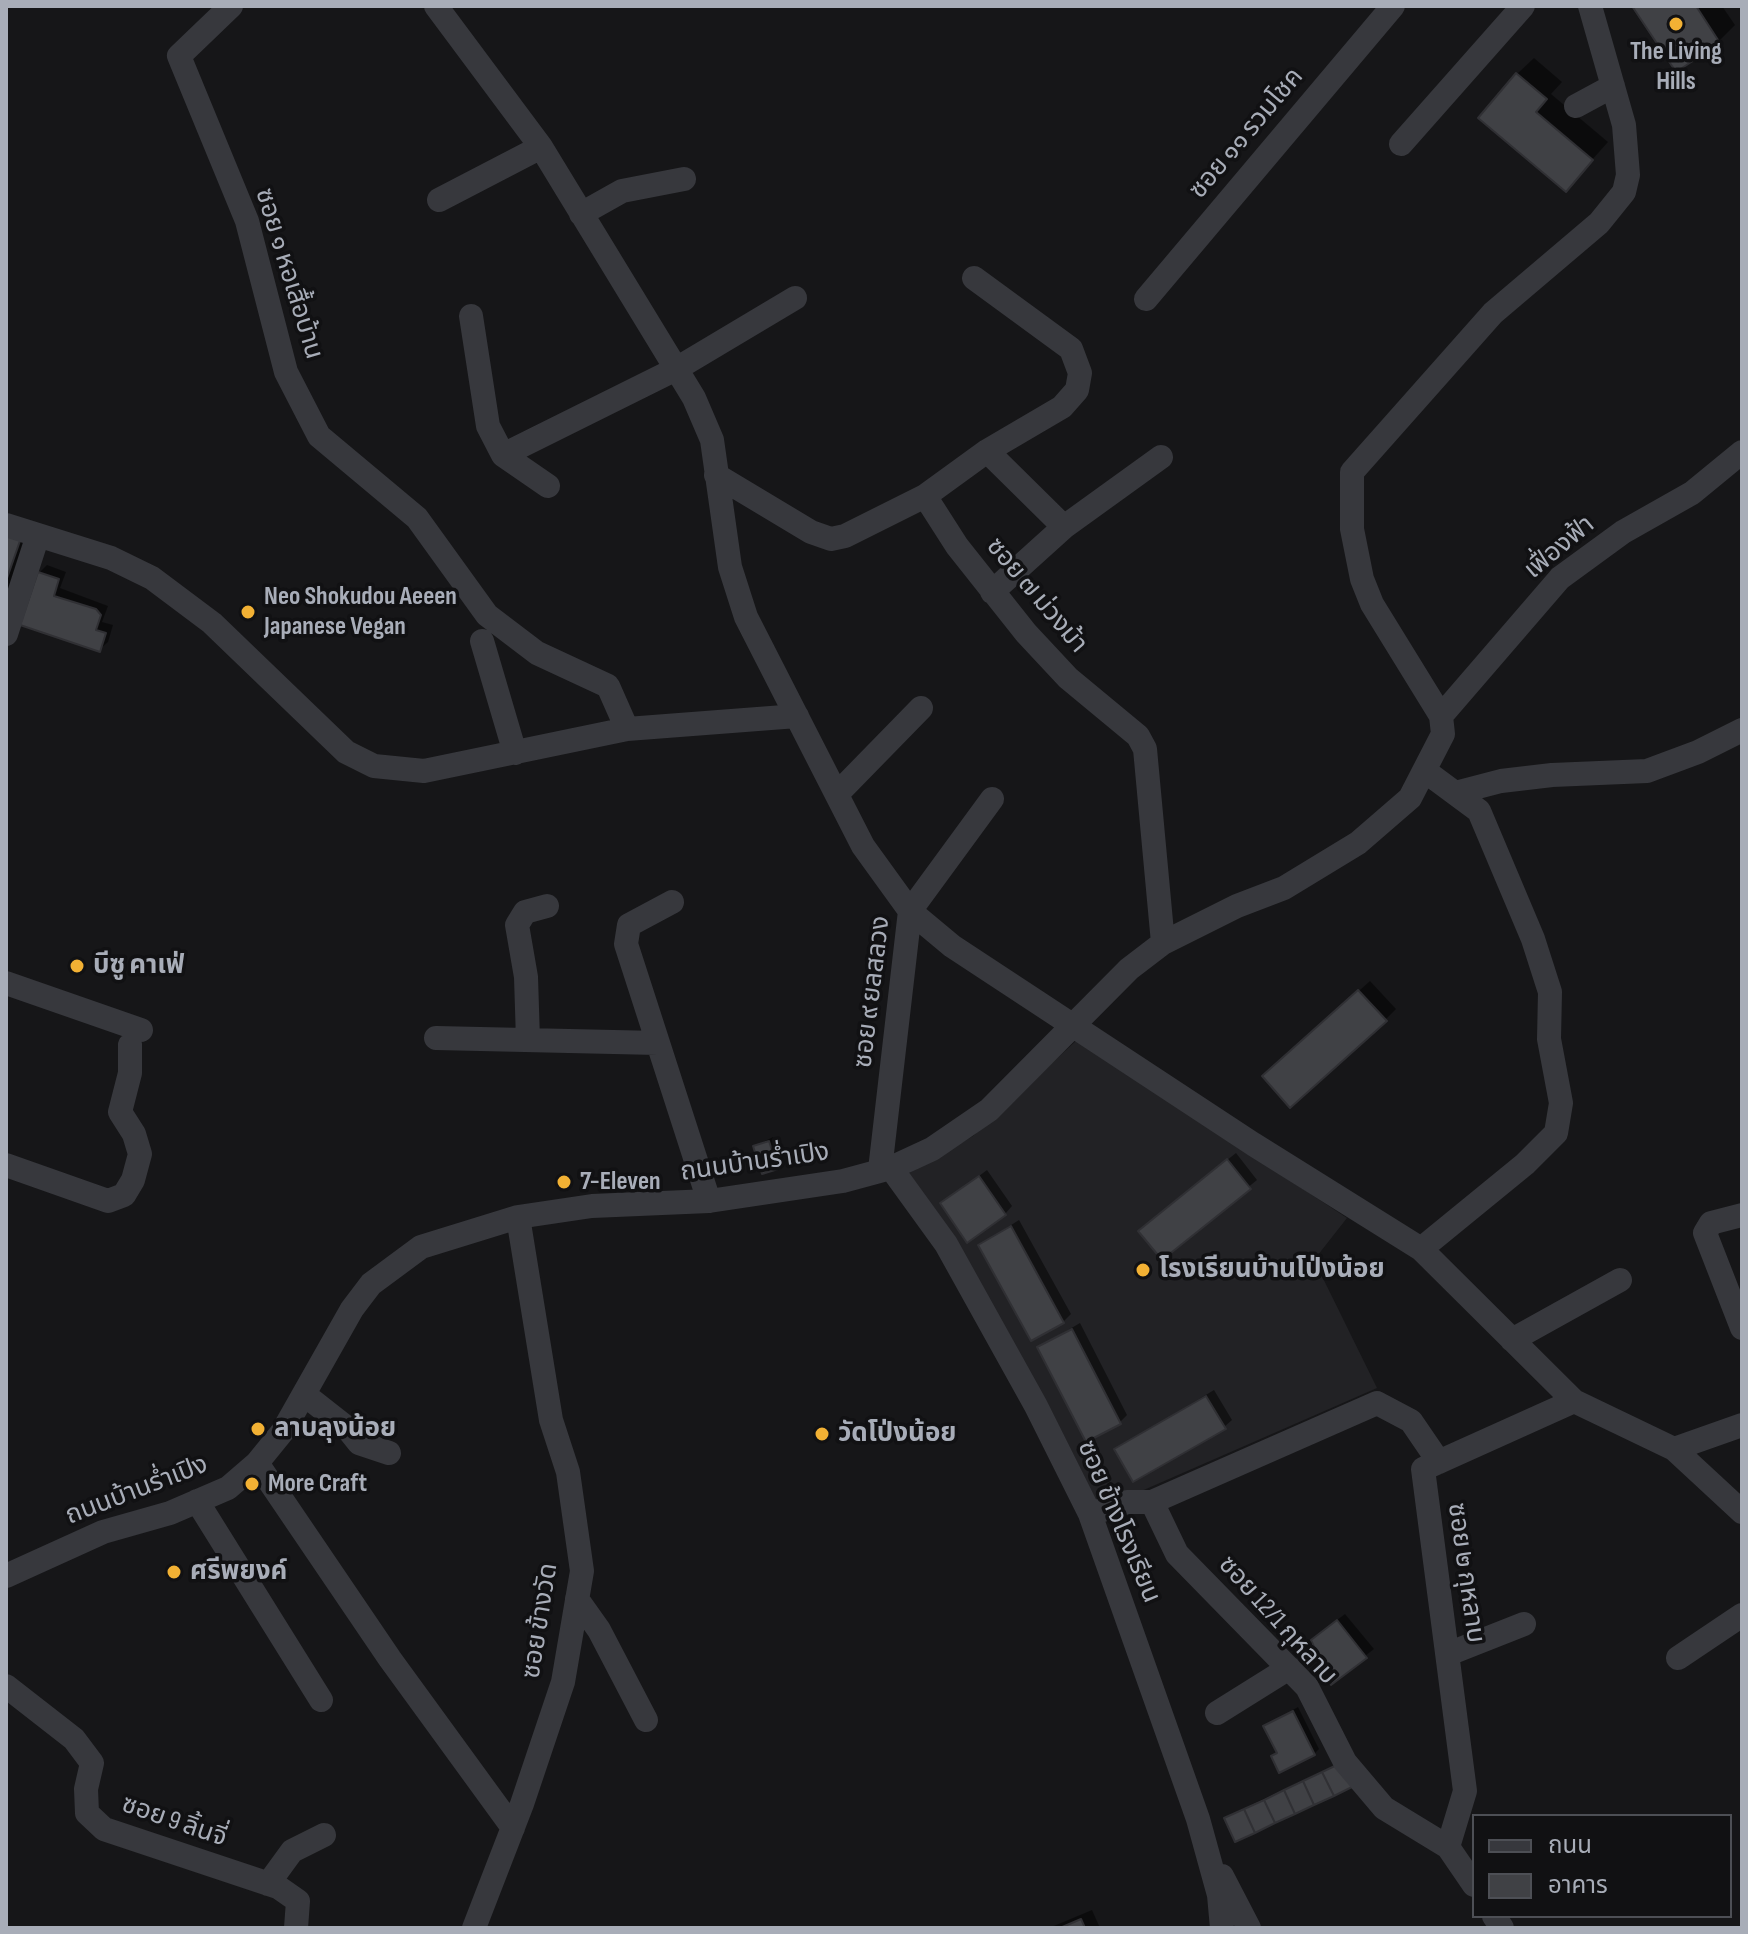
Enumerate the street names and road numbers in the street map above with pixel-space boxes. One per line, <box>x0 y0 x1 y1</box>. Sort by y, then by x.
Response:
street label: ซอย ๑๑ รวมโชค <box>1183 62 1311 206</box>
street label: ซอย ๑ หอเสื้อบ้าน <box>247 185 329 363</box>
street label: เฟื่องฟ้า <box>1519 510 1601 586</box>
street label: ซอย ๗ ม่วงม้า <box>979 532 1093 660</box>
street label: ซอย ๙ ยลสลวง <box>848 914 898 1070</box>
street label: ถนนบ้านร่ำเปิง <box>679 1137 831 1189</box>
street label: ซอย ข้างโรงเรียน <box>1070 1436 1166 1608</box>
street label: ถนนบ้านร่ำเปิง <box>61 1450 213 1532</box>
street label: ซอย ๒ กุหลาบ <box>1440 1501 1490 1645</box>
street label: ซอย 12/1 กุหลาบ <box>1211 1550 1343 1692</box>
street label: ซอย ข้างวัด <box>516 1561 566 1681</box>
street label: ซอย 9 ลิ้นจี่ <box>117 1789 231 1855</box>

